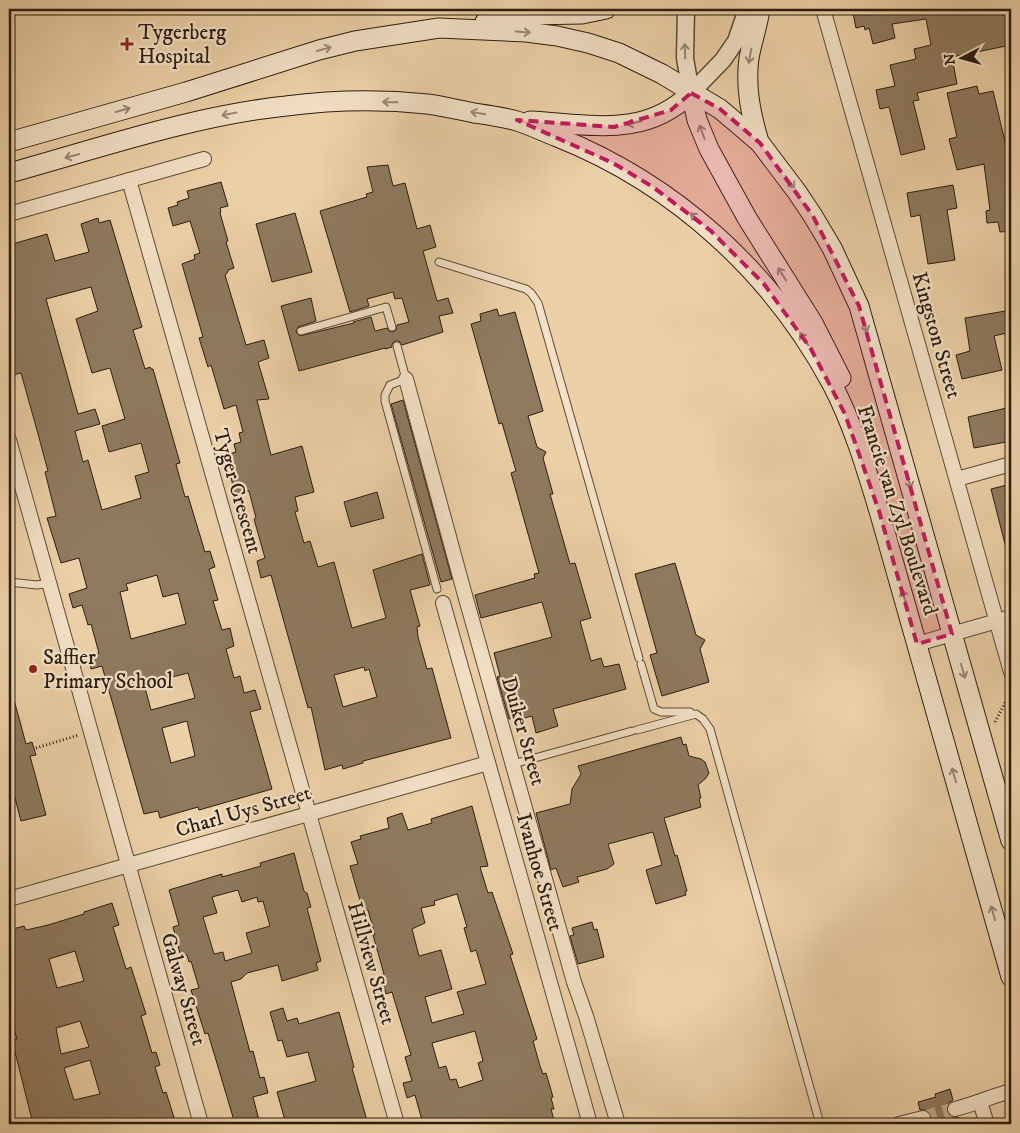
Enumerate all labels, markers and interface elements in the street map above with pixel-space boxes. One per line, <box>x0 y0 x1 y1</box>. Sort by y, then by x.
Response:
place label: Tygerberg Hospital <box>138 20 227 70</box>
one-way arrow <box>514 28 530 37</box>
north arrow <box>938 32 988 82</box>
marker: Tygerberg Hospital <box>120 37 134 51</box>
one-way arrow <box>680 43 689 59</box>
one-way arrow <box>315 44 331 53</box>
one-way arrow <box>745 48 755 64</box>
text: N <box>940 52 960 66</box>
one-way arrow <box>383 97 399 107</box>
one-way arrow <box>115 104 131 114</box>
one-way arrow <box>470 108 486 118</box>
one-way arrow <box>221 110 237 120</box>
one-way arrow <box>626 119 642 128</box>
one-way arrow <box>697 125 706 140</box>
one-way arrow <box>64 151 80 161</box>
one-way arrow <box>784 175 795 188</box>
one-way arrow <box>689 213 702 224</box>
one-way arrow <box>776 267 786 281</box>
street label: Kingston Street <box>906 269 967 402</box>
one-way arrow <box>860 317 870 333</box>
one-way arrow <box>799 332 809 346</box>
street label: Francie van Zyl Boulevard <box>851 402 943 619</box>
street label: Tyger Crescent <box>207 426 267 557</box>
one-way arrow <box>905 473 915 489</box>
one-way arrow <box>898 589 908 605</box>
place label: Saffier Primary School <box>43 645 174 695</box>
marker: Saffier Primary School <box>27 663 39 675</box>
one-way arrow <box>959 663 968 679</box>
street label: Duiker Street <box>495 674 551 789</box>
one-way arrow <box>949 767 959 783</box>
street label: Charl Uys Street <box>173 780 314 844</box>
street label: Ivanhoe Street <box>510 810 568 934</box>
street label: Hillview Street <box>341 899 401 1028</box>
one-way arrow <box>988 906 998 922</box>
street label: Galway Street <box>155 930 212 1049</box>

